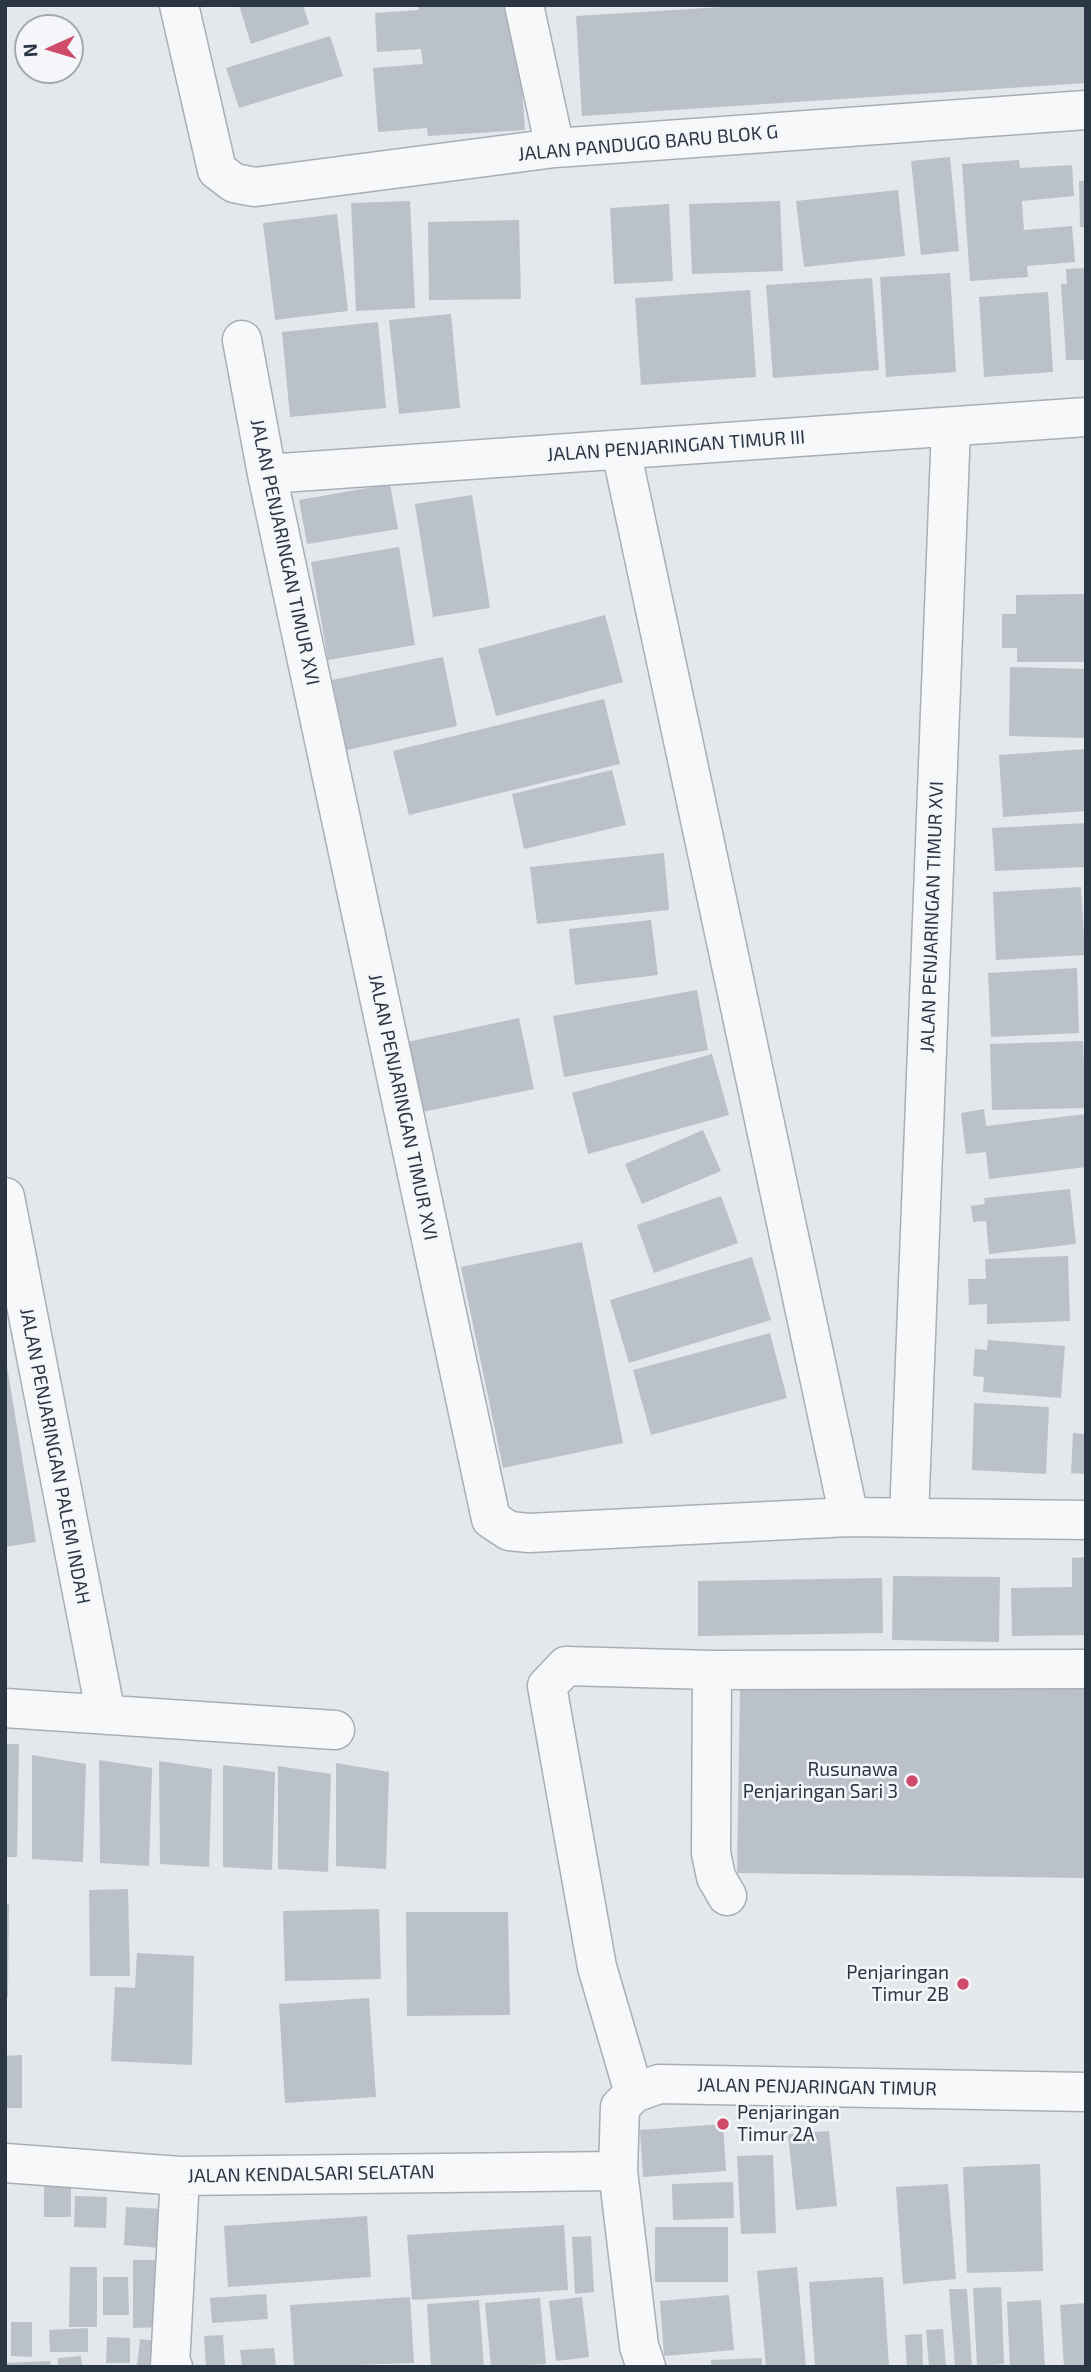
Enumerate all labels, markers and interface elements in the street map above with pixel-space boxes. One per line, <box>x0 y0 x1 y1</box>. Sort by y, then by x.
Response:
north arrow <box>14 14 84 84</box>
text: N <box>18 43 41 58</box>
street label: JALAN PANDUGO BARU BLOK G <box>517 120 779 166</box>
street label: JALAN PENJARINGAN TIMUR XVI <box>246 417 324 687</box>
street label: JALAN PENJARINGAN TIMUR III <box>546 426 806 466</box>
street label: JALAN PENJARINGAN TIMUR XVI <box>916 781 948 1053</box>
street label: JALAN PENJARINGAN TIMUR XVI <box>364 972 442 1242</box>
street label: JALAN PENJARINGAN PALEM INDAH <box>15 1306 95 1606</box>
place label: Rusunawa Penjaringan Sari 3 <box>743 1759 898 1803</box>
marker: Rusunawa Penjaringan Sari 3 <box>904 1773 920 1789</box>
place label: Penjaringan Timur 2B <box>846 1962 949 2006</box>
marker: Penjaringan Timur 2B <box>955 1976 971 1992</box>
street label: JALAN PENJARINGAN TIMUR <box>697 2074 937 2100</box>
place label: Penjaringan Timur 2A <box>737 2102 840 2146</box>
marker: Penjaringan Timur 2A <box>715 2116 731 2132</box>
street label: JALAN KENDALSARI SELATAN <box>187 2160 435 2188</box>

